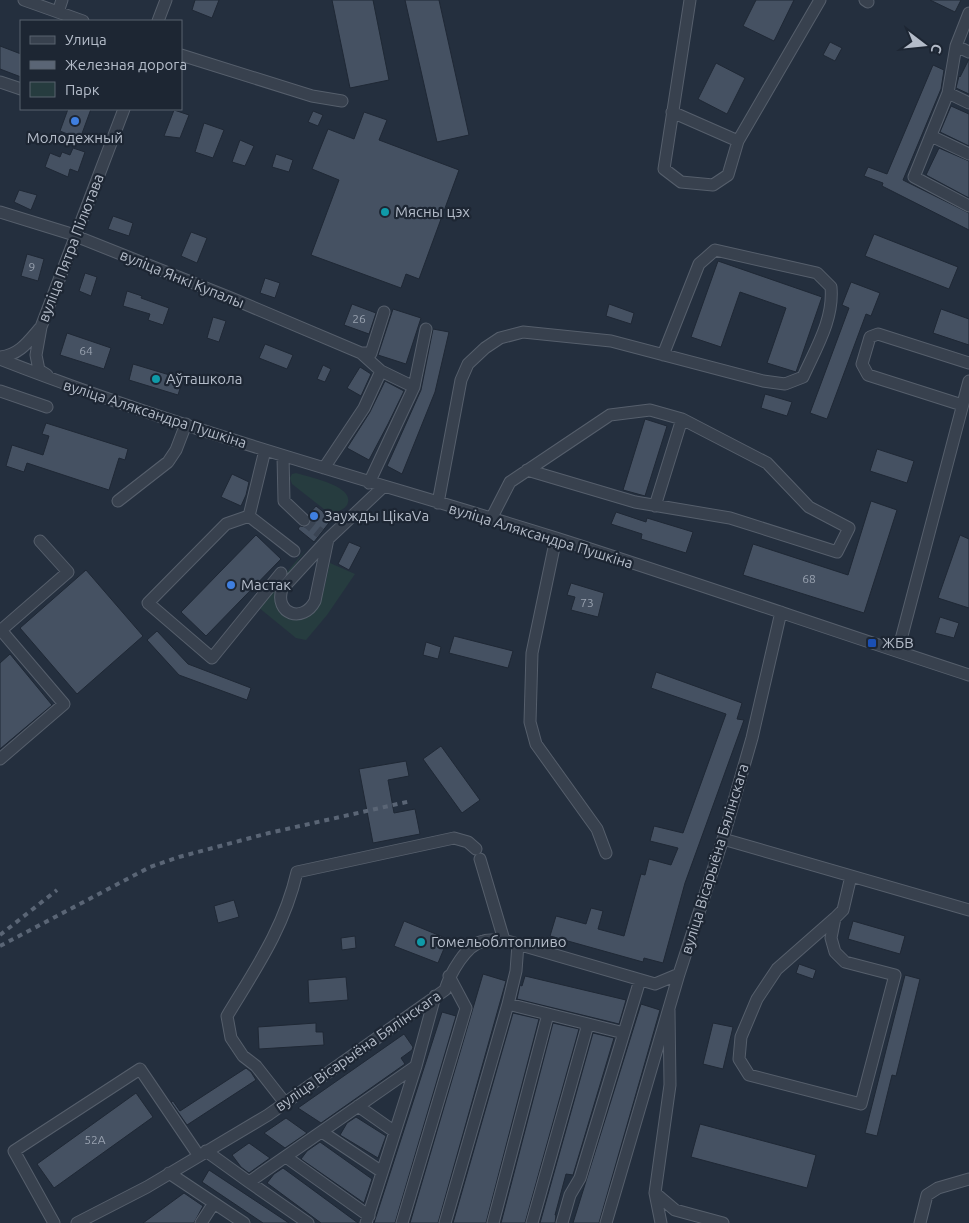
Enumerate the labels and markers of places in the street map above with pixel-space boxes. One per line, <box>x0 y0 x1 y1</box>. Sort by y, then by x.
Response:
marker: Молодежный <box>69 115 81 127</box>
place label: Молодежный <box>27 129 123 146</box>
place label: Мясны цэх <box>395 203 470 220</box>
marker: Мясны цэх <box>379 206 391 218</box>
place label: Аўташкола <box>166 370 243 387</box>
marker: Аўташкола <box>150 373 162 385</box>
place label: Заужды ЦікаVа <box>324 507 429 524</box>
marker: Заужды ЦікаVа <box>308 510 320 522</box>
place label: Мастак <box>241 576 291 593</box>
marker: Мастак <box>225 579 237 591</box>
place label: ЖБВ <box>882 634 914 651</box>
marker: ЖБВ <box>866 637 878 649</box>
place label: Гомельоблтопливо <box>431 933 567 950</box>
marker: Гомельоблтопливо <box>415 936 427 948</box>

